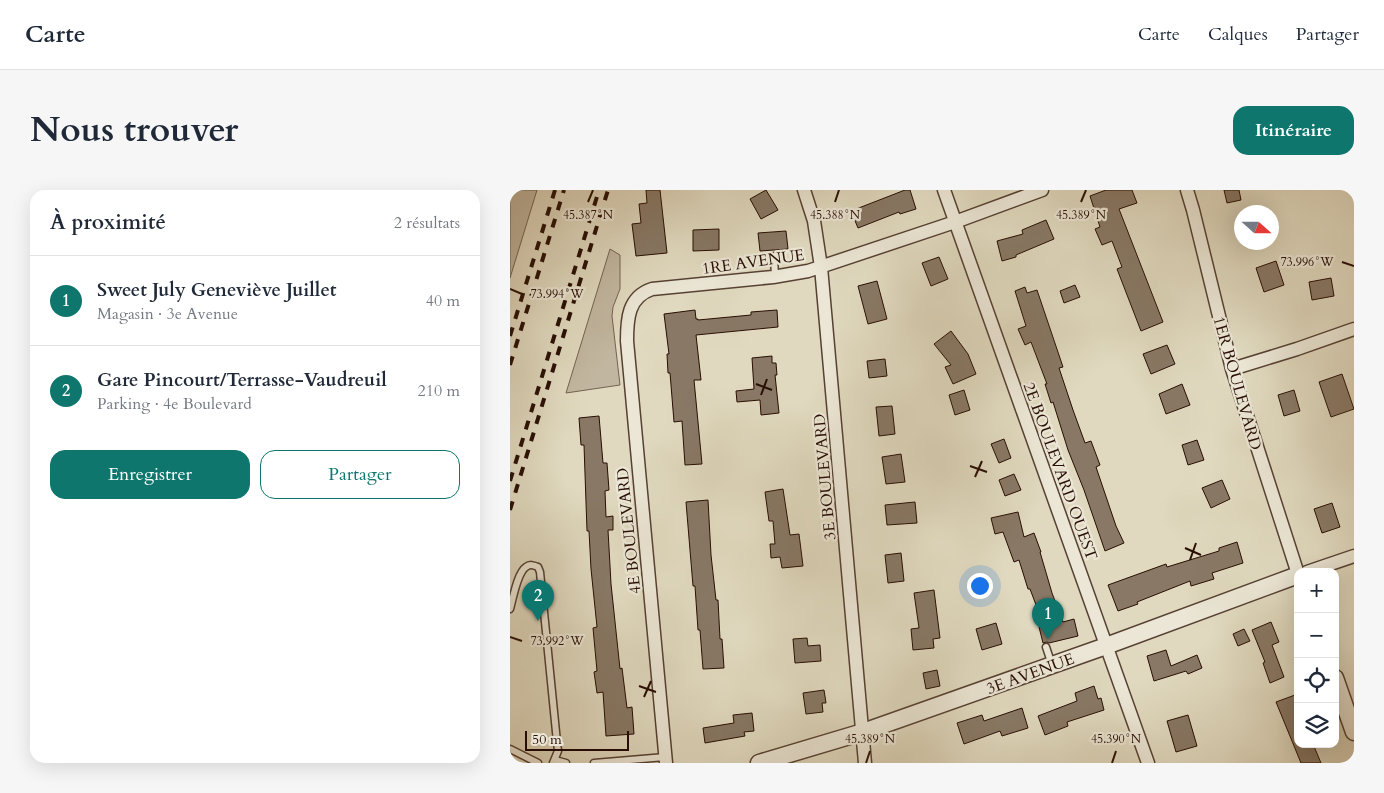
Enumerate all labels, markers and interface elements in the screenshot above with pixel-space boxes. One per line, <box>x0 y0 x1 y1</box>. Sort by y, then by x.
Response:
text: Carte <box>25 18 86 51</box>
text: Carte <box>1138 22 1180 47</box>
text: Calques <box>1208 22 1268 47</box>
text: Partager <box>1296 22 1359 47</box>
text: Nous trouver <box>30 106 238 154</box>
button: Itinéraire <box>1233 106 1354 155</box>
north arrow <box>1234 205 1279 250</box>
text: 45.387°N <box>563 207 614 223</box>
text: 45.388°N <box>810 207 861 223</box>
text: 45.389°N <box>1056 207 1107 223</box>
text: À proximité <box>50 208 166 237</box>
text: 2 résultats <box>394 212 460 234</box>
street label: 1RE AVENUE <box>701 244 806 280</box>
text: 73.996°W <box>1280 254 1334 270</box>
text: Sweet July Geneviève Juillet <box>97 277 337 303</box>
text: 73.994°W <box>530 286 584 302</box>
text: 1 <box>62 290 70 312</box>
text: 40 m <box>426 290 460 312</box>
text: Magasin · 3e Avenue <box>97 303 238 325</box>
street label: 1ER BOULEVARD <box>1207 314 1267 453</box>
text: Gare Pincourt/Terrasse-Vaudreuil <box>97 367 387 393</box>
street label: 2E BOULEVARD OUEST <box>1018 379 1103 564</box>
text: 2 <box>62 380 70 402</box>
text: 210 m <box>418 380 460 402</box>
text: Parking · 4e Boulevard <box>97 393 252 415</box>
street label: 3E BOULEVARD <box>809 413 841 541</box>
button: Enregistrer <box>50 450 250 499</box>
button: Partager <box>260 450 460 499</box>
street label: 4E BOULEVARD <box>611 467 647 595</box>
map controls <box>1294 568 1339 748</box>
button: + <box>1294 568 1339 613</box>
your location <box>967 573 993 599</box>
pin: 2 <box>522 580 554 621</box>
pin: 1 <box>1032 598 1064 639</box>
button: − <box>1294 613 1339 658</box>
text: 73.992°W <box>530 633 584 649</box>
street label: 3E AVENUE <box>983 648 1077 700</box>
button: locate <box>1294 658 1339 703</box>
button: layers <box>1294 703 1339 748</box>
scale bar <box>525 728 629 751</box>
text: 50 m <box>532 730 562 749</box>
text: 45.389°N <box>845 731 896 747</box>
text: 45.390°N <box>1091 731 1142 747</box>

